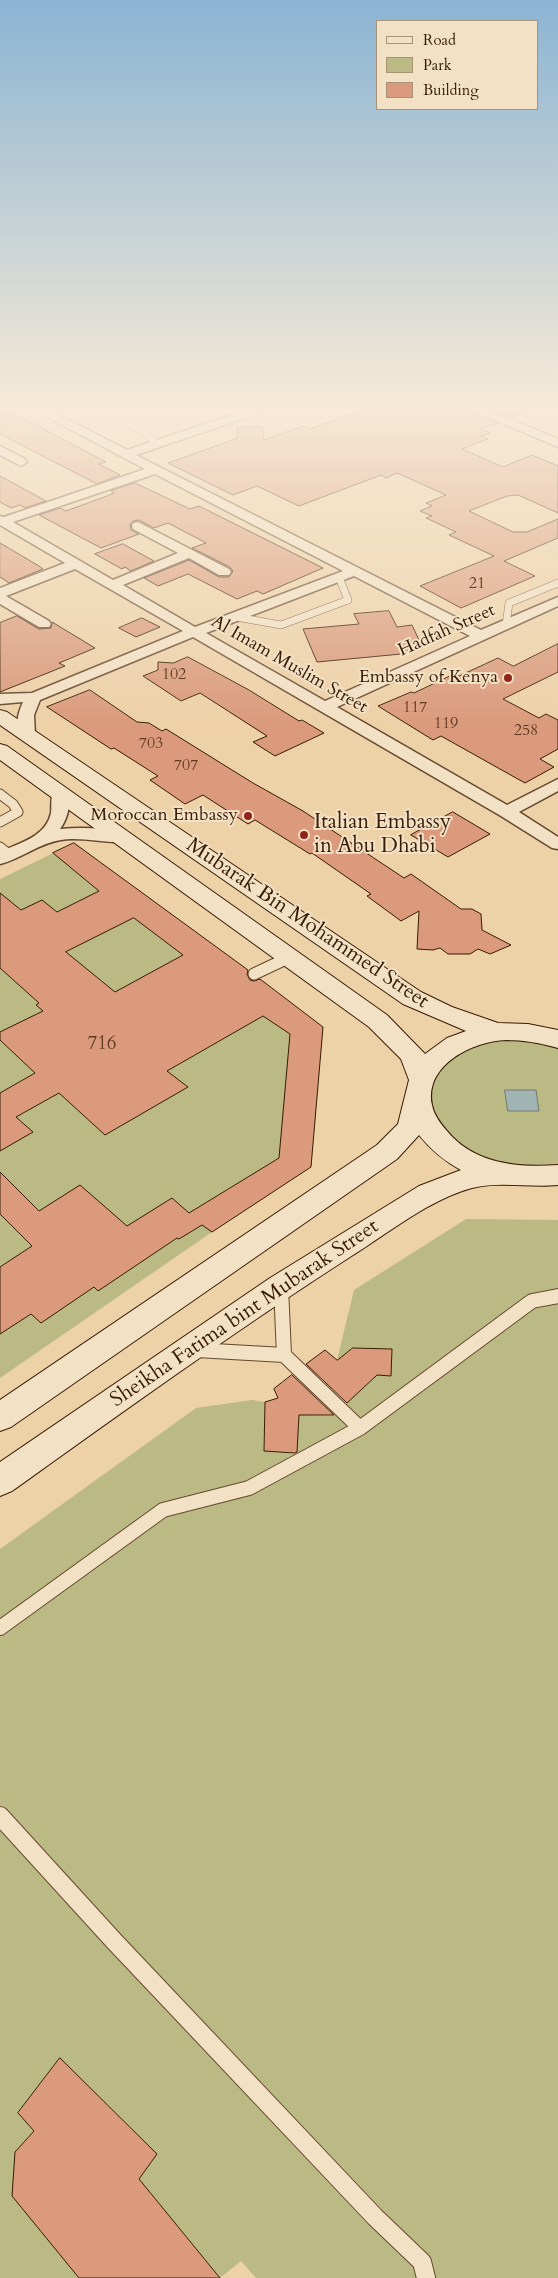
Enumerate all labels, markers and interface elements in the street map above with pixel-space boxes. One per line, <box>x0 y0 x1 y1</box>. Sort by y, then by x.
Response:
legend <box>376 20 538 110</box>
text: Road <box>423 30 456 50</box>
text: Park <box>423 55 452 75</box>
text: Building <box>423 80 479 100</box>
house number: 21 <box>469 574 485 594</box>
street label: Hadfah Street <box>395 600 499 662</box>
street label: Al Imam Muslim Street <box>207 611 371 719</box>
house number: 102 <box>162 665 186 685</box>
place label: Embassy of Kenya <box>359 667 498 689</box>
marker: Embassy of Kenya <box>502 672 514 684</box>
house number: 117 <box>403 698 427 718</box>
house number: 119 <box>434 714 458 734</box>
house number: 258 <box>514 721 538 741</box>
house number: 703 <box>139 734 163 754</box>
house number: 707 <box>174 756 198 776</box>
place label: Moroccan Embassy <box>90 805 238 827</box>
marker: Moroccan Embassy <box>242 810 254 822</box>
place label: Italian Embassy in Abu Dhabi <box>314 810 451 860</box>
marker: Italian Embassy in Abu Dhabi <box>298 829 310 841</box>
street label: Mubarak Bin Mohammed Street <box>181 833 433 1015</box>
house number: 716 <box>87 1034 117 1056</box>
street label: Sheikha Fatima bint Mubarak Street <box>106 1215 384 1413</box>

